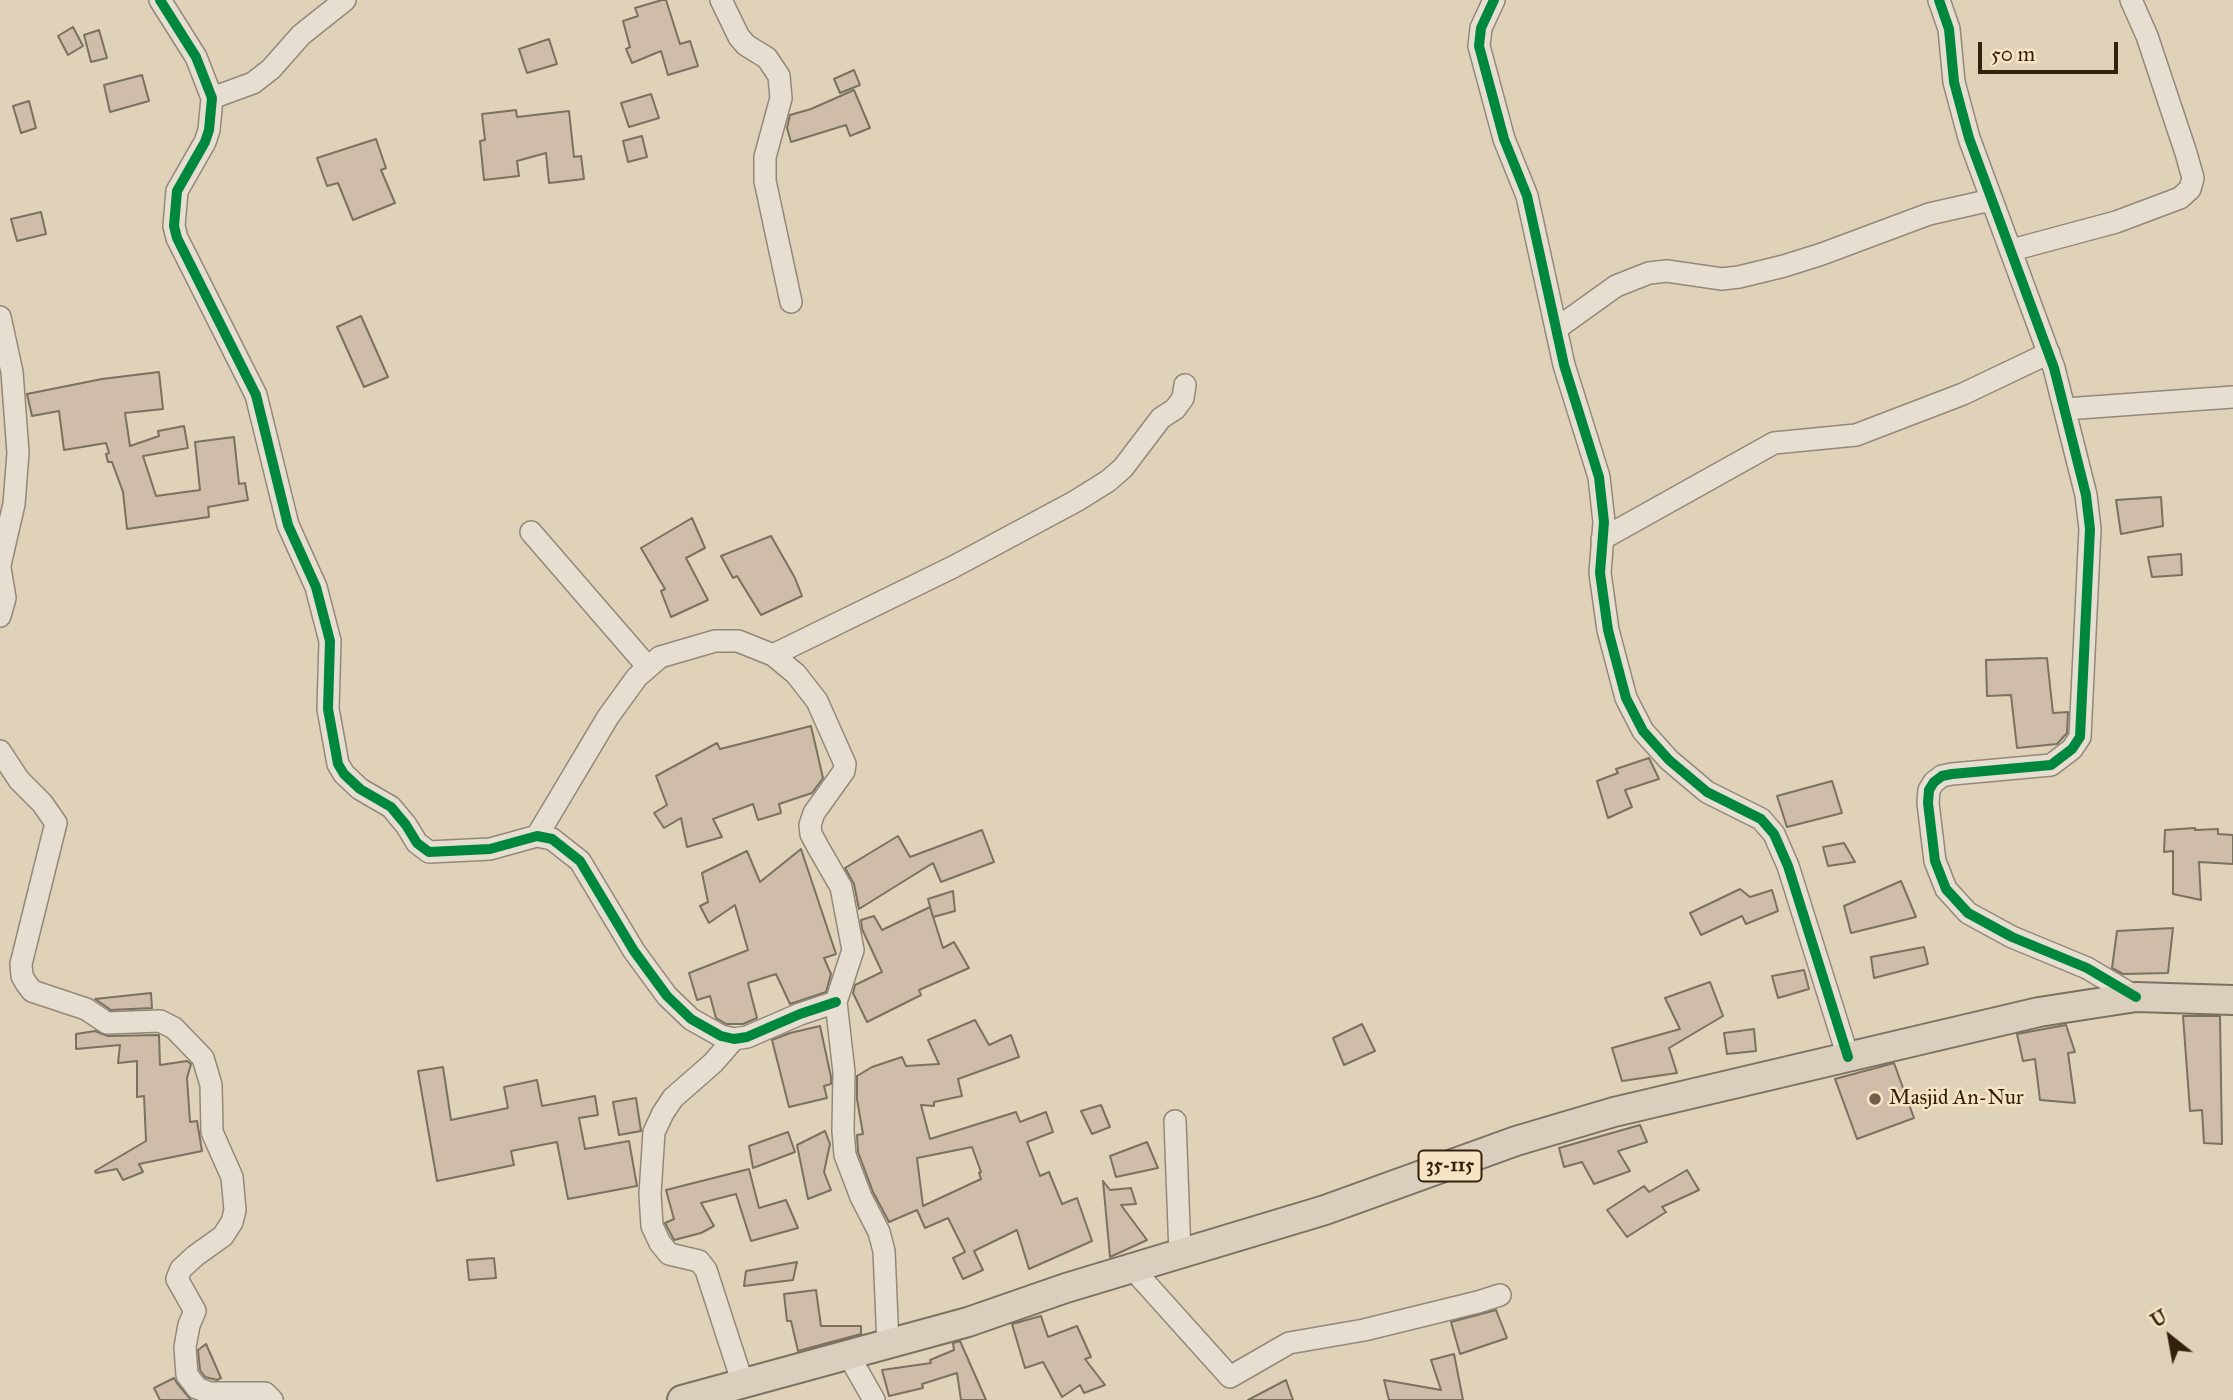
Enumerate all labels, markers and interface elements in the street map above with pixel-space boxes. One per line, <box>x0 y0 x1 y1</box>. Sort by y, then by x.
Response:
scale bar <box>1981 28 2121 72</box>
text: 50 m <box>1991 41 2035 67</box>
place label: Masjid An-Nur <box>1889 1086 2024 1112</box>
marker: Masjid An-Nur <box>1867 1091 1883 1107</box>
road number: 35-115 <box>1418 1150 1482 1182</box>
north arrow <box>2135 1302 2205 1372</box>
text: U <box>2147 1305 2171 1332</box>

